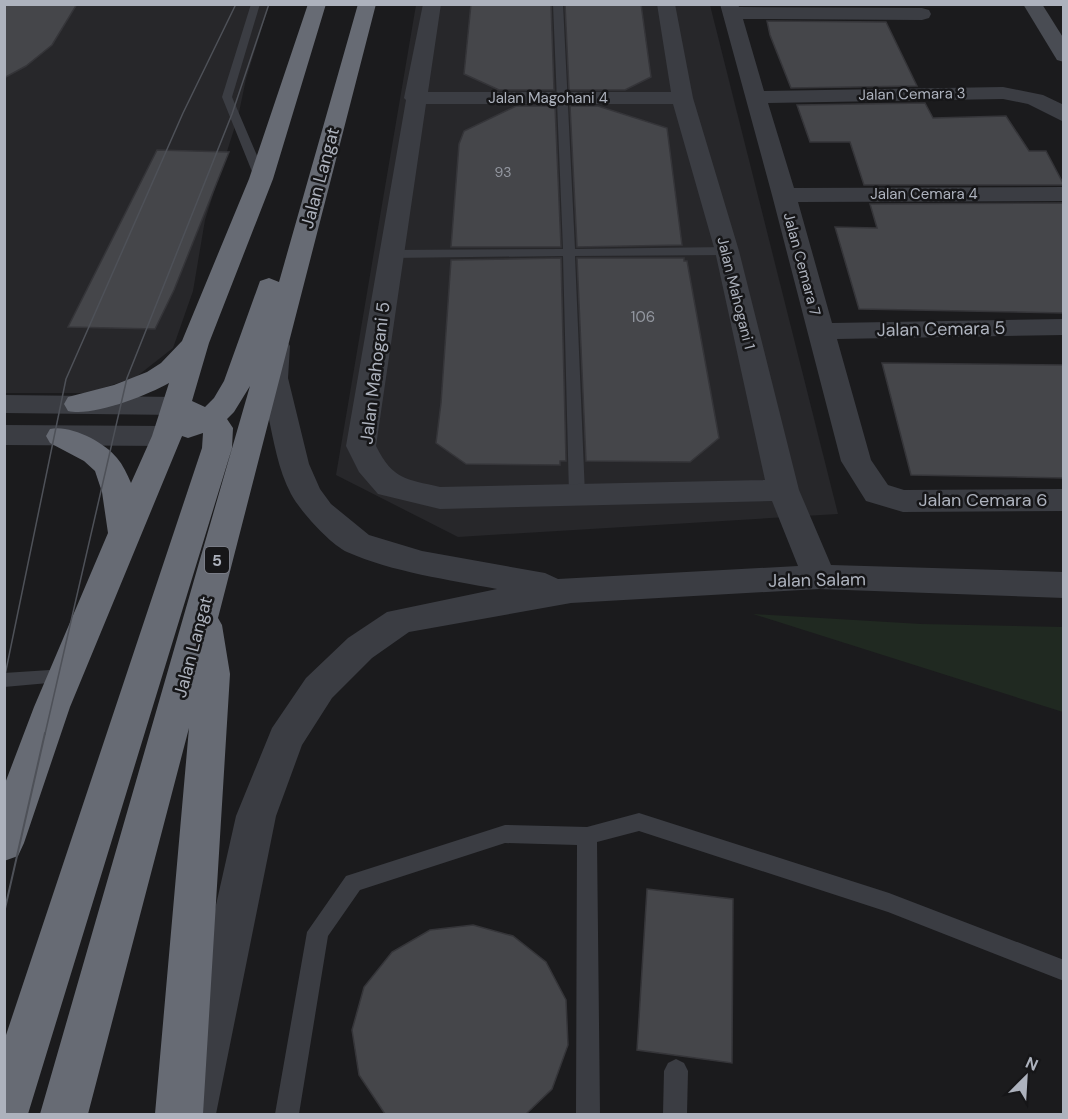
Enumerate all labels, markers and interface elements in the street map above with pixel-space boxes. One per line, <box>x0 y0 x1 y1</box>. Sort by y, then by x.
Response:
street label: Jalan Cemara 3 <box>858 83 966 105</box>
street label: Jalan Magohani 4 <box>488 88 608 108</box>
street label: Jalan Langat <box>295 125 345 231</box>
house number: 93 <box>495 163 511 181</box>
street label: Jalan Cemara 4 <box>870 184 978 204</box>
street label: Jalan Cemara 7 <box>779 210 825 318</box>
street label: Jalan Mahogani 1 <box>712 235 760 351</box>
street label: Jalan Mahogani 5 <box>354 300 396 446</box>
house number: 106 <box>631 307 655 327</box>
street label: Jalan Cemara 5 <box>876 316 1006 342</box>
street label: Jalan Cemara 6 <box>918 488 1048 512</box>
road number: 5 <box>205 547 229 573</box>
street label: Jalan Salam <box>768 567 866 593</box>
street label: Jalan Langat <box>168 594 218 700</box>
north arrow <box>996 1047 1056 1107</box>
text: N <box>1022 1052 1041 1076</box>

